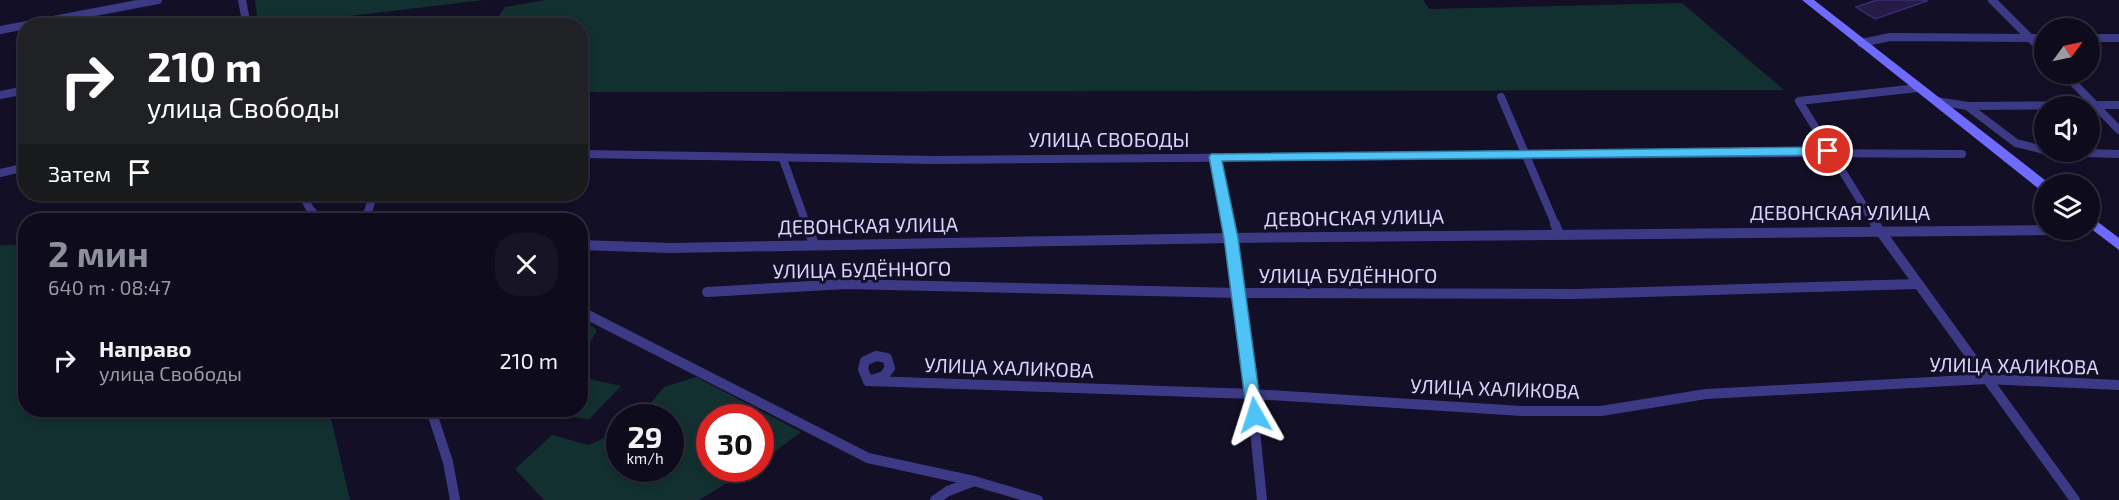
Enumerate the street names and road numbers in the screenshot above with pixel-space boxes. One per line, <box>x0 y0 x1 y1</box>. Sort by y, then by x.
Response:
street label: УЛИЦА СВОБОДЫ <box>1029 127 1189 151</box>
street label: ДЕВОНСКАЯ УЛИЦА <box>1750 200 1931 224</box>
street label: ДЕВОНСКАЯ УЛИЦА <box>1264 203 1445 231</box>
street label: ДЕВОНСКАЯ УЛИЦА <box>778 211 959 239</box>
street label: УЛИЦА БУДЁННОГО <box>772 255 951 283</box>
street label: УЛИЦА БУДЁННОГО <box>1259 263 1437 287</box>
street label: УЛИЦА ХАЛИКОВА <box>924 352 1095 382</box>
street label: УЛИЦА ХАЛИКОВА <box>1929 352 2100 378</box>
street label: УЛИЦА ХАЛИКОВА <box>1410 373 1581 403</box>

